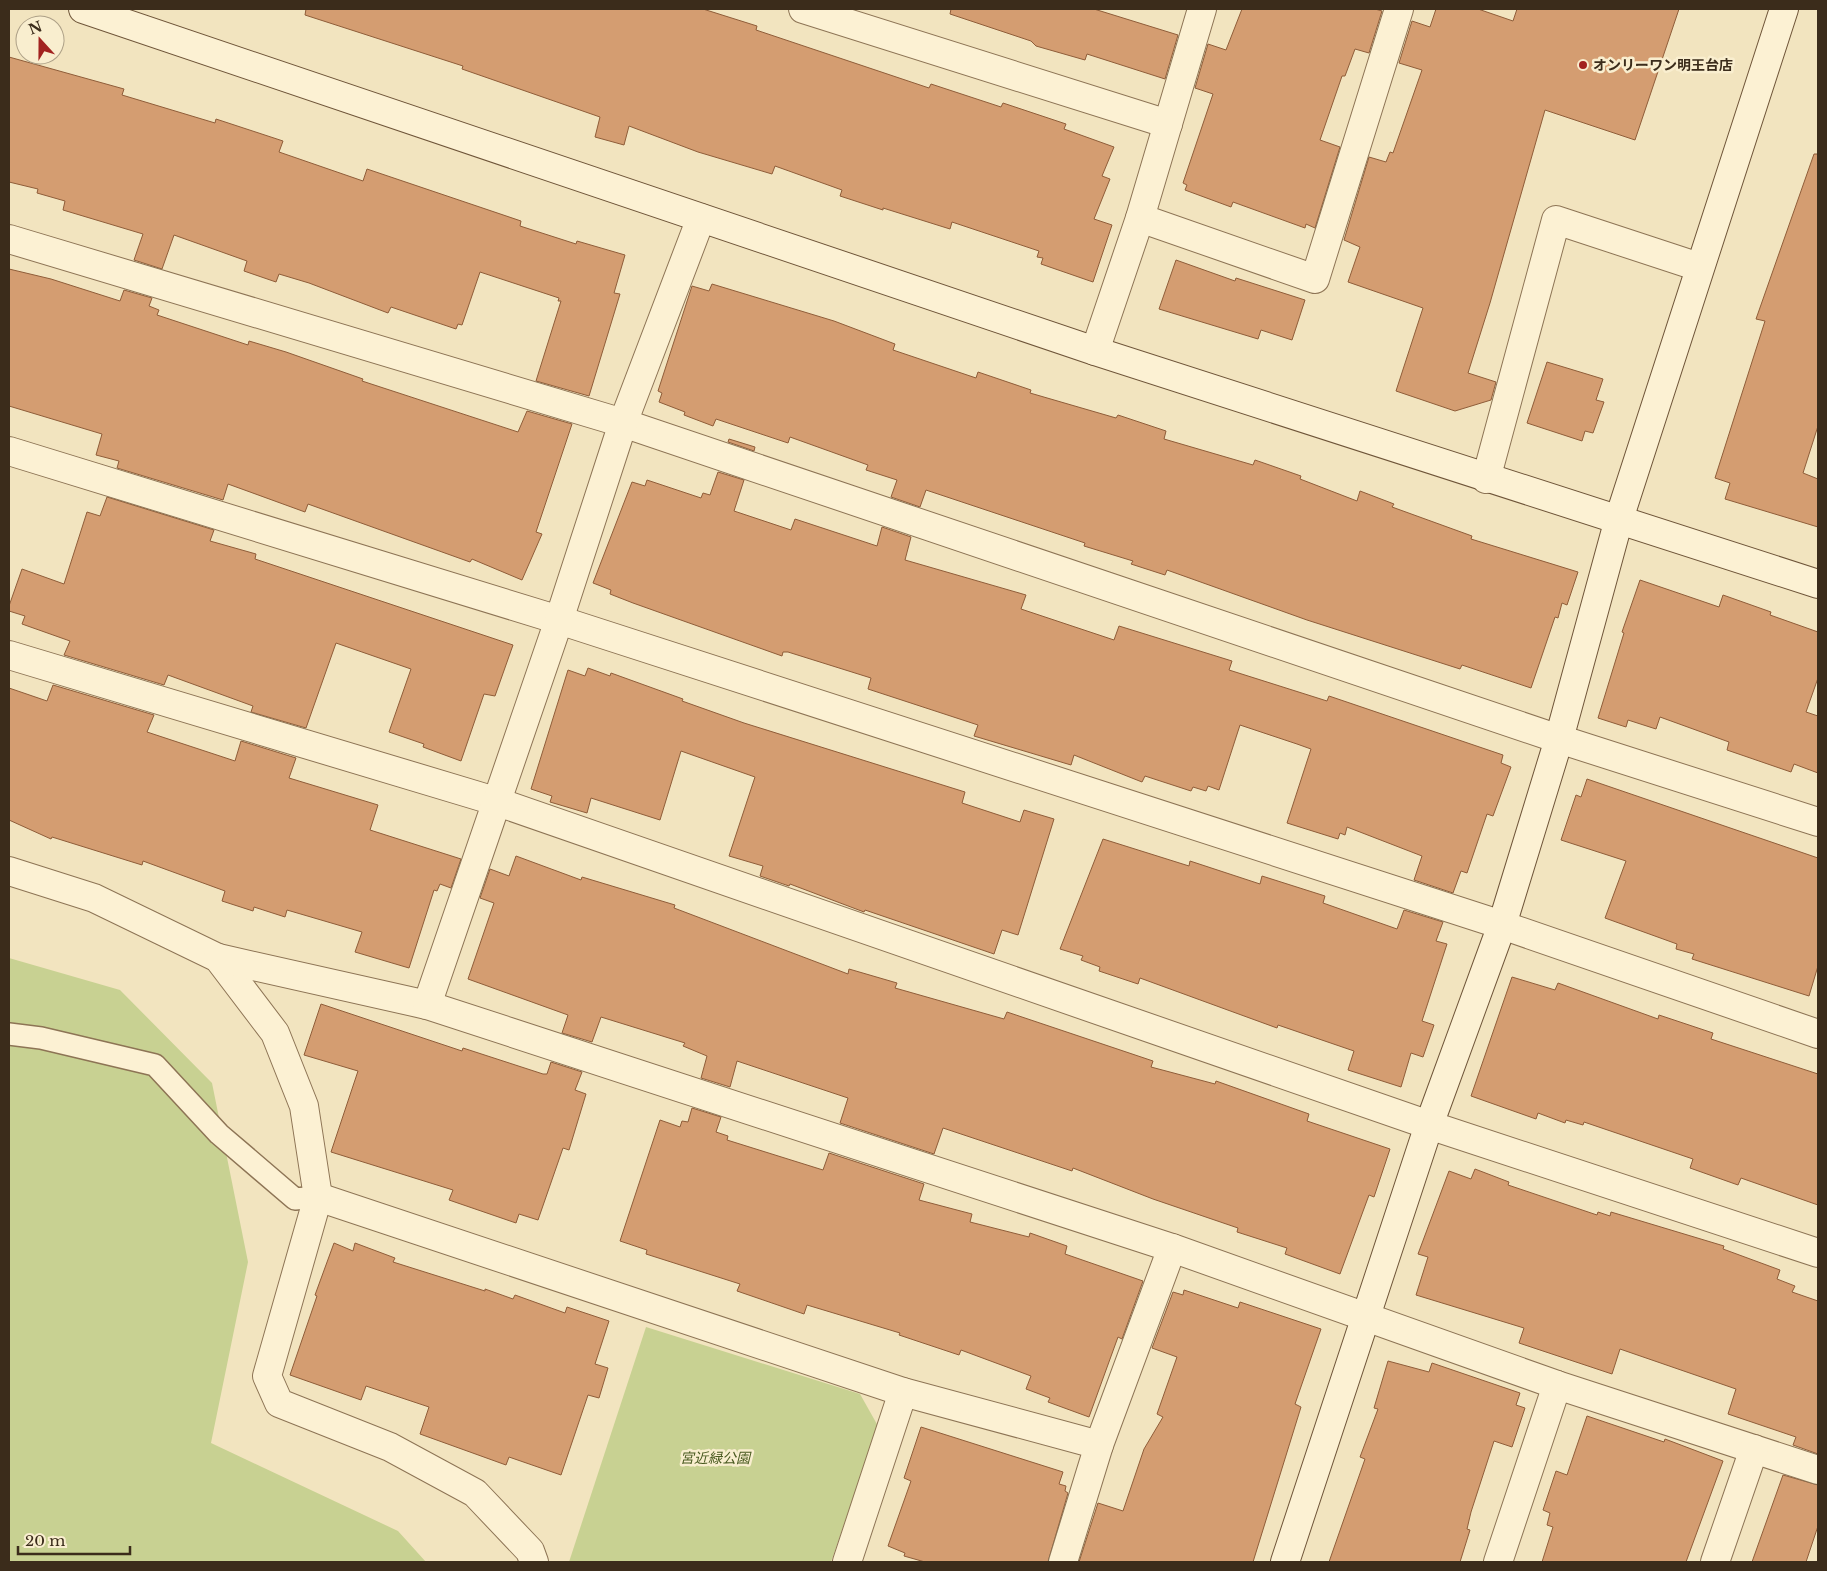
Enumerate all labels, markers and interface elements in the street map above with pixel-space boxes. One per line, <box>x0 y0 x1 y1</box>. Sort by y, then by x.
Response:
north arrow <box>15 15 65 65</box>
text: N <box>26 17 45 39</box>
place label: オンリーワン明王台店 <box>1593 56 1733 74</box>
marker: オンリーワン明王台店 <box>1577 59 1589 71</box>
park label: 宮近緑公園 <box>680 1449 752 1467</box>
scale bar <box>18 1524 130 1556</box>
text: 20 m <box>25 1531 65 1550</box>

